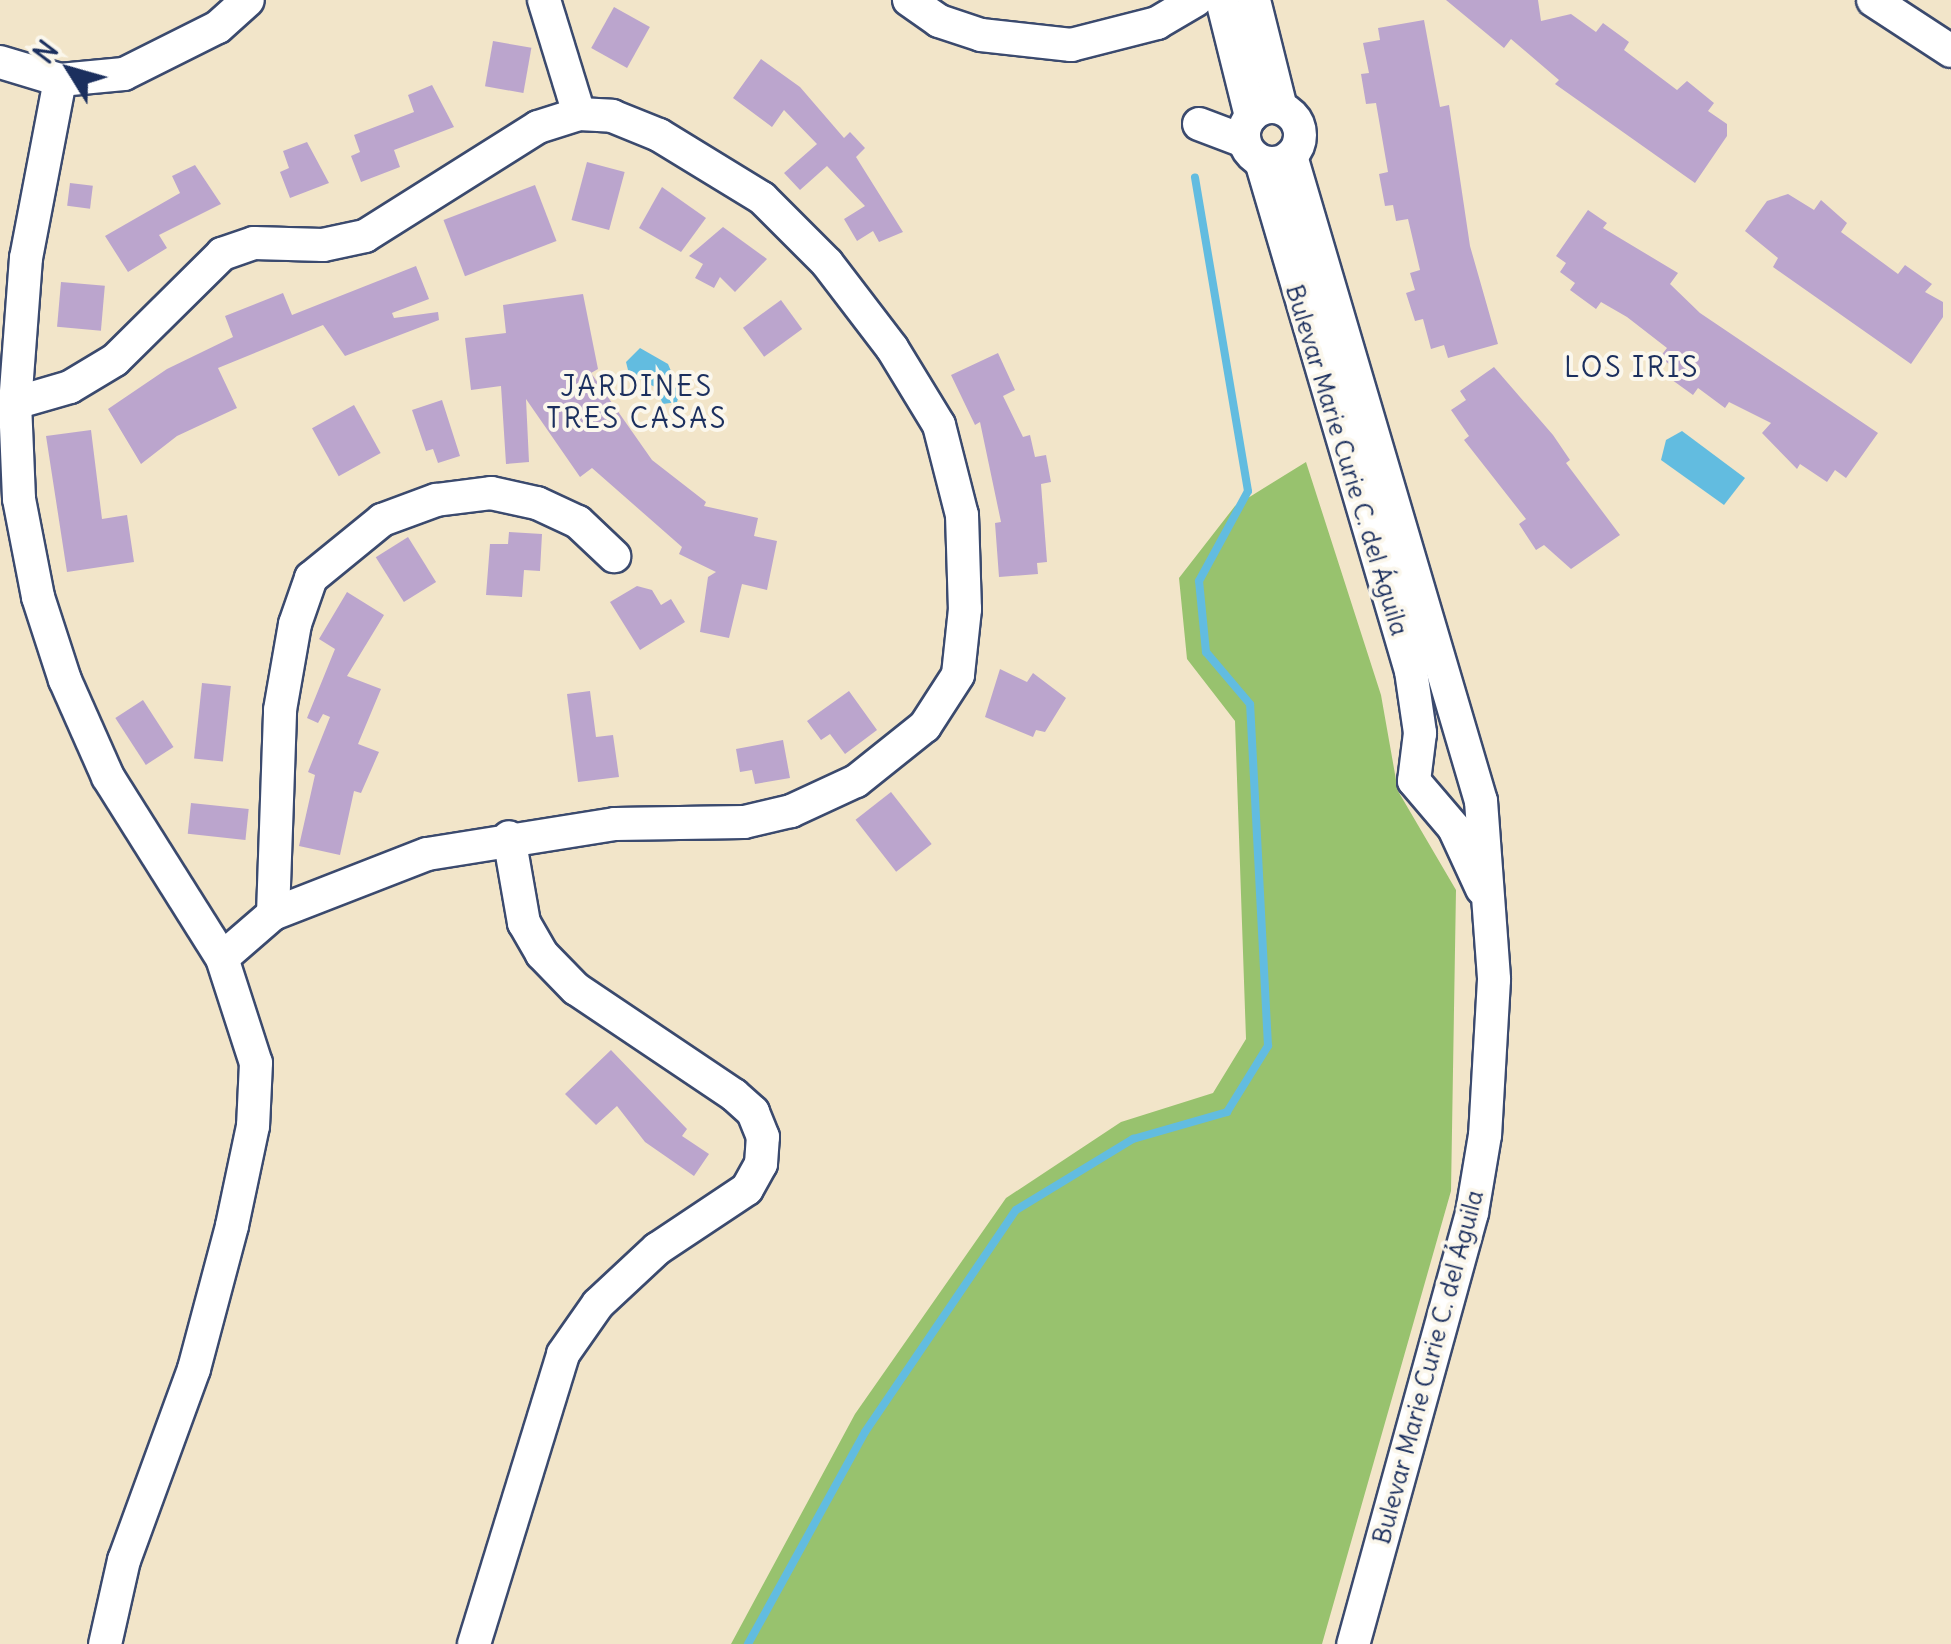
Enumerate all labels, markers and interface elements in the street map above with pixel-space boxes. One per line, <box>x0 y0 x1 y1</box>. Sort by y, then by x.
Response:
north arrow <box>20 20 120 120</box>
text: N <box>26 33 66 71</box>
street label: Bulevar Marie Curie C. del Águila <box>1279 281 1415 639</box>
district label: LOS IRIS <box>1564 350 1700 384</box>
district label: JARDINES TRES CASAS <box>546 369 728 435</box>
street label: Bulevar Marie Curie C. del Águila <box>1366 1187 1490 1547</box>

